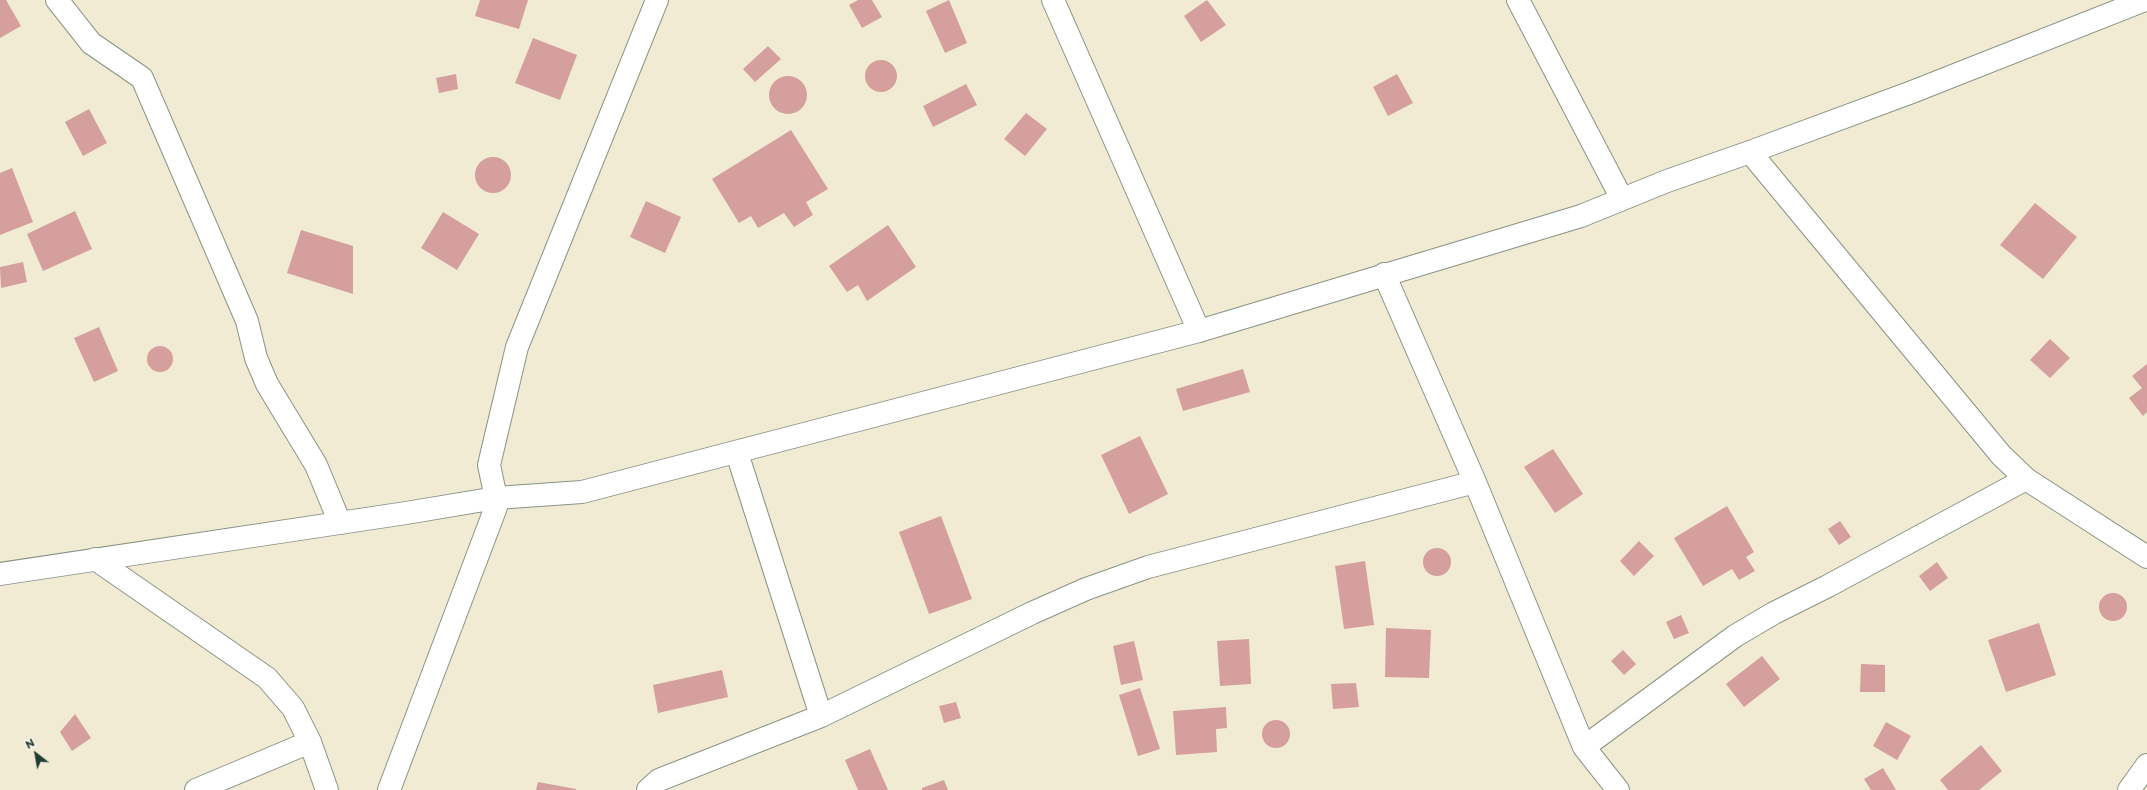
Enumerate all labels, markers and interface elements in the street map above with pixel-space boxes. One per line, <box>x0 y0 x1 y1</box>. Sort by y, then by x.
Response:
north arrow <box>16 734 56 774</box>
text: N <box>21 734 38 753</box>

